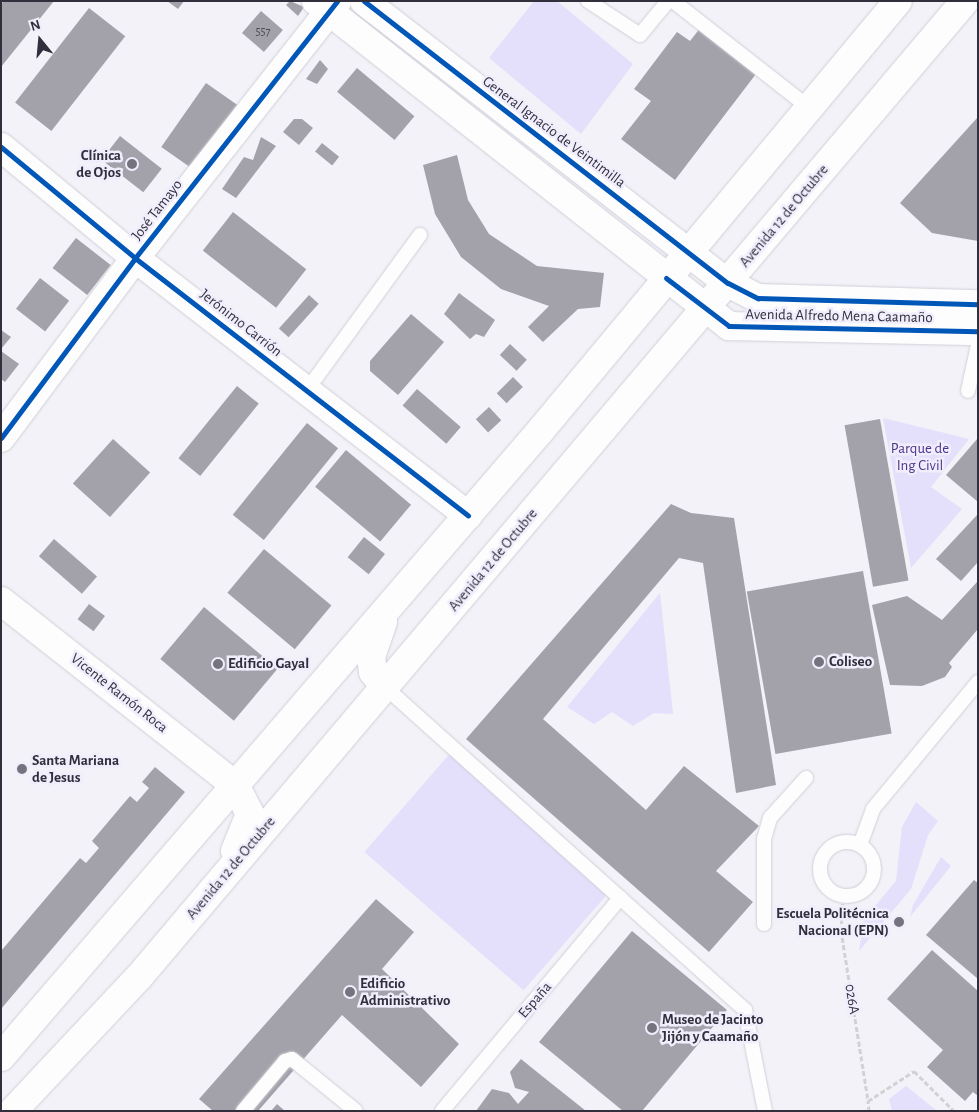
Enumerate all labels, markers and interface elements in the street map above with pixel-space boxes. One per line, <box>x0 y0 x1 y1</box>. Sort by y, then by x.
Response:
north arrow <box>15 15 65 65</box>
text: N <box>29 18 42 34</box>
house number: 557 <box>255 25 271 39</box>
street label: General Ignacio de Veintimilla <box>479 72 629 192</box>
place label: Clínica de Ojos <box>76 146 121 181</box>
marker: Clínica de Ojos <box>125 157 139 171</box>
street label: Avenida 12 de Octubre <box>736 161 832 271</box>
street label: José Tamayo <box>128 176 186 244</box>
street label: Jerónimo Carrión <box>196 285 286 361</box>
street label: Avenida Alfredo Mena Caamaño <box>745 305 933 327</box>
park label: Parque de Ing Civil <box>891 439 949 474</box>
street label: Avenida 12 de Octubre <box>445 505 541 615</box>
street label: Vicente Ramón Roca <box>67 649 171 737</box>
place label: Coliseo <box>829 653 872 671</box>
place label: Edificio Gayal <box>228 655 309 673</box>
marker: Coliseo <box>813 656 825 668</box>
marker: Edificio Gayal <box>212 658 224 670</box>
place label: Santa Mariana de Jesus <box>32 751 119 786</box>
marker: Santa Mariana de Jesus <box>16 763 28 775</box>
street label: Avenida 12 de Octubre <box>183 813 279 923</box>
place label: Escuela Politécnica Nacional (EPN) <box>776 904 889 939</box>
marker: Escuela Politécnica Nacional (EPN) <box>893 916 905 928</box>
place label: Edificio Administrativo <box>360 974 451 1009</box>
street label: España <box>514 978 556 1022</box>
street label: 026A <box>841 983 863 1015</box>
marker: Edificio Administrativo <box>344 986 356 998</box>
place label: Museo de Jacinto Jijón y Caamaño <box>662 1010 763 1045</box>
marker: Museo de Jacinto Jijón y Caamaño <box>646 1022 658 1034</box>

